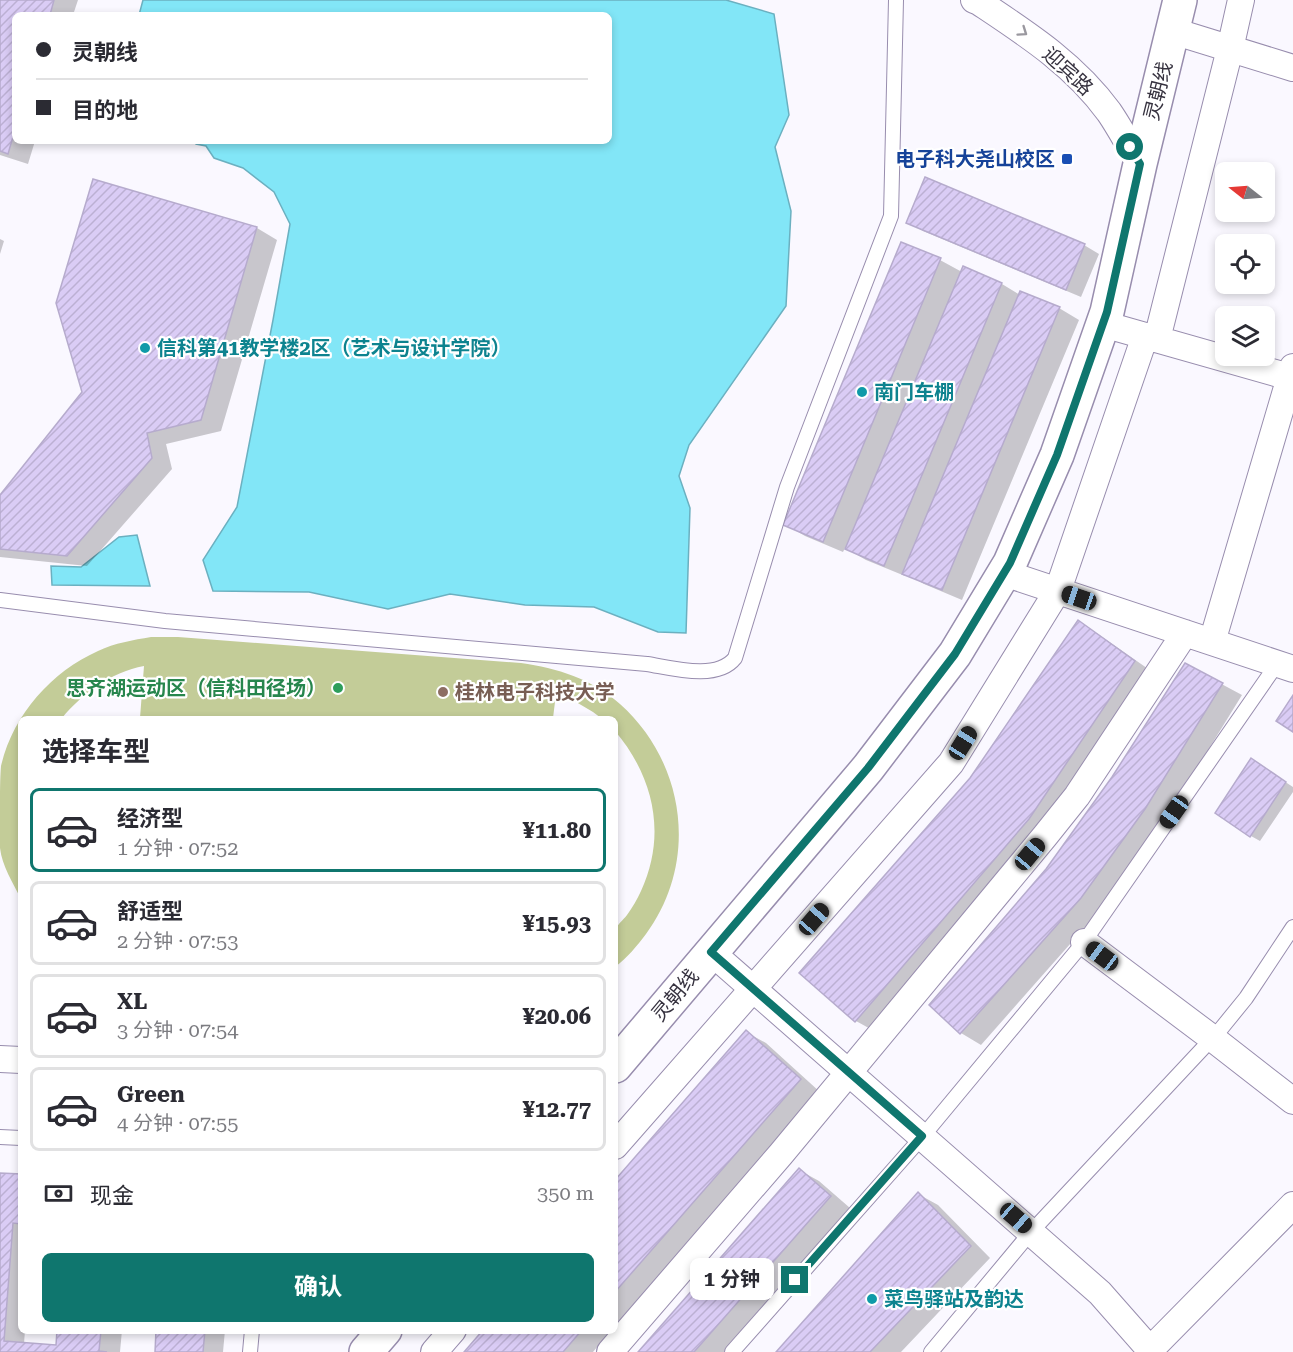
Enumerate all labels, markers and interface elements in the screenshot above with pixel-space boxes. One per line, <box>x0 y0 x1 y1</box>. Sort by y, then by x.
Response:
one-way arrow <box>1017 25 1028 36</box>
text: 灵朝线 <box>72 40 138 65</box>
street label: 迎宾路 <box>1038 42 1098 100</box>
street label: 灵朝线 <box>1139 59 1177 123</box>
text: 目的地 <box>72 98 138 123</box>
route start <box>1116 133 1143 160</box>
place label: 电子科大尧山校区 <box>895 147 1055 171</box>
marker: 电子科大尧山校区 <box>1060 152 1074 166</box>
north arrow <box>1215 162 1275 222</box>
map controls <box>1215 162 1275 366</box>
button: locate <box>1215 234 1275 294</box>
button: layers <box>1215 306 1275 366</box>
place label: 信科第41教学楼2区（艺术与设计学院） <box>157 336 511 360</box>
marker: 信科第41教学楼2区（艺术与设计学院） <box>138 341 152 355</box>
place label: 南门车棚 <box>874 380 954 404</box>
marker: 南门车棚 <box>855 385 869 399</box>
car <box>1059 584 1099 612</box>
place label: 思齐湖运动区（信科田径场） <box>66 676 326 700</box>
place label: 桂林电子科技大学 <box>455 680 615 704</box>
marker: 思齐湖运动区（信科田径场） <box>331 681 345 695</box>
marker: 桂林电子科技大学 <box>436 685 450 699</box>
car <box>946 723 980 763</box>
text: 选择车型 <box>42 736 150 768</box>
car <box>1156 792 1192 832</box>
icon: car <box>45 803 99 857</box>
text: 经济型 <box>117 806 183 831</box>
text: ¥11.80 <box>522 818 591 843</box>
car <box>1012 834 1048 874</box>
text: 1 分钟 · 07:52 <box>117 836 238 860</box>
icon: car <box>45 896 99 950</box>
text: 舒适型 <box>117 899 183 924</box>
car <box>795 900 833 938</box>
text: ¥15.93 <box>522 911 591 936</box>
text: 2 分钟 · 07:53 <box>117 929 238 953</box>
car <box>1082 938 1122 974</box>
street label: 灵朝线 <box>647 964 703 1026</box>
icon: car <box>45 989 99 1043</box>
text: XL <box>117 989 147 1014</box>
text: ¥20.06 <box>522 1004 591 1029</box>
text: 3 分钟 · 07:54 <box>117 1018 238 1042</box>
icon: car <box>45 1082 99 1136</box>
text: Green <box>117 1082 185 1107</box>
text: ¥12.77 <box>522 1097 591 1122</box>
text: 4 分钟 · 07:55 <box>117 1111 238 1135</box>
icon: cash <box>42 1177 75 1210</box>
text: 350 m <box>537 1181 594 1205</box>
text: 现金 <box>90 1183 134 1208</box>
car <box>997 1199 1035 1237</box>
button: 确认 <box>42 1253 594 1322</box>
callout: 1 分钟 <box>690 1259 774 1301</box>
route end <box>781 1266 808 1293</box>
text: 1 分钟 <box>704 1267 760 1291</box>
place label: 菜鸟驿站及韵达 <box>884 1287 1024 1311</box>
marker: 菜鸟驿站及韵达 <box>865 1292 879 1306</box>

